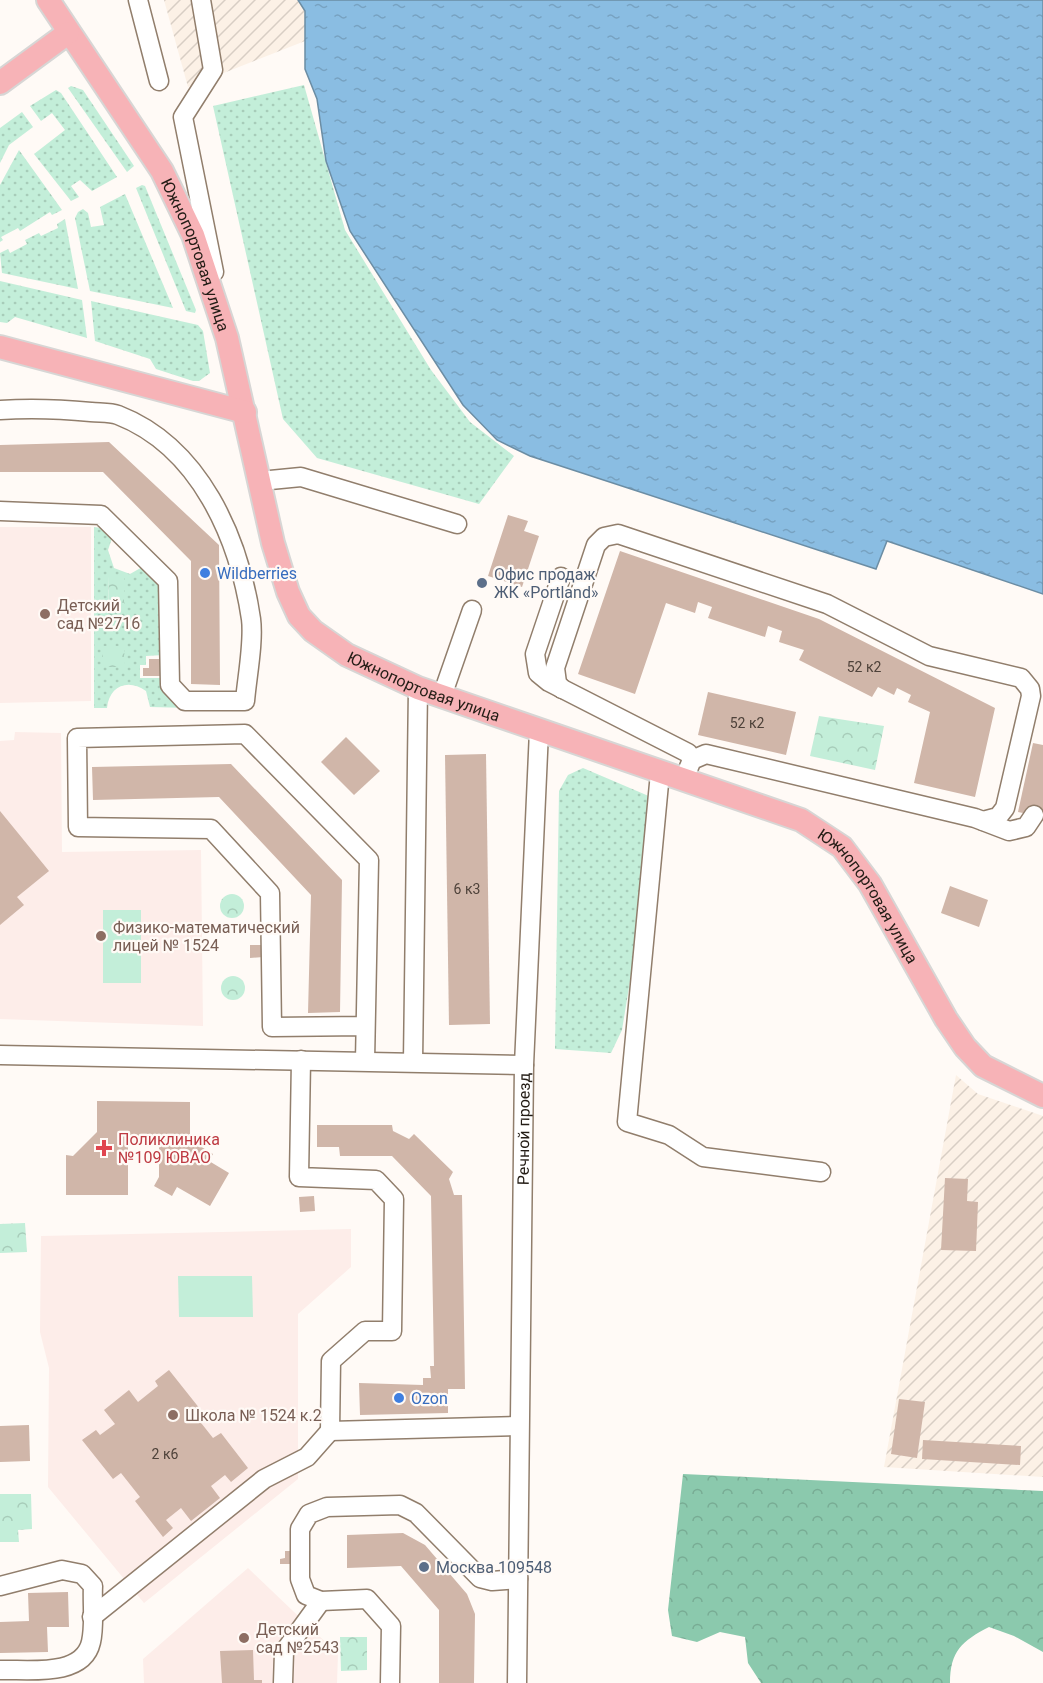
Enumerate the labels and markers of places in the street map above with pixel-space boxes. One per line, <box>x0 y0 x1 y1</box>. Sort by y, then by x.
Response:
place label: Wildberries <box>217 564 297 583</box>
place label: Офис продаж ЖК «Portland» <box>494 565 598 602</box>
marker: Wildberries <box>198 566 212 580</box>
marker: Офис продаж ЖК «Portland» <box>475 576 489 590</box>
place label: Детский сад №2716 <box>57 596 140 633</box>
marker: Детский сад №2716 <box>38 607 52 621</box>
place label: Физико-математический лицей № 1524 <box>113 918 300 955</box>
marker: Физико-математический лицей № 1524 <box>94 929 108 943</box>
place label: Поликлиника №109 ЮВАО <box>118 1130 220 1167</box>
marker: Поликлиника №109 ЮВАО <box>95 1139 113 1157</box>
place label: Ozon <box>411 1389 448 1408</box>
marker: Ozon <box>392 1391 406 1405</box>
place label: Школа № 1524 к.2 <box>185 1406 322 1425</box>
marker: Школа № 1524 к.2 <box>166 1408 180 1422</box>
place label: Москва 109548 <box>436 1558 552 1577</box>
marker: Москва 109548 <box>417 1560 431 1574</box>
place label: Детский сад №2543 <box>256 1620 339 1657</box>
marker: Детский сад №2543 <box>237 1631 251 1645</box>

